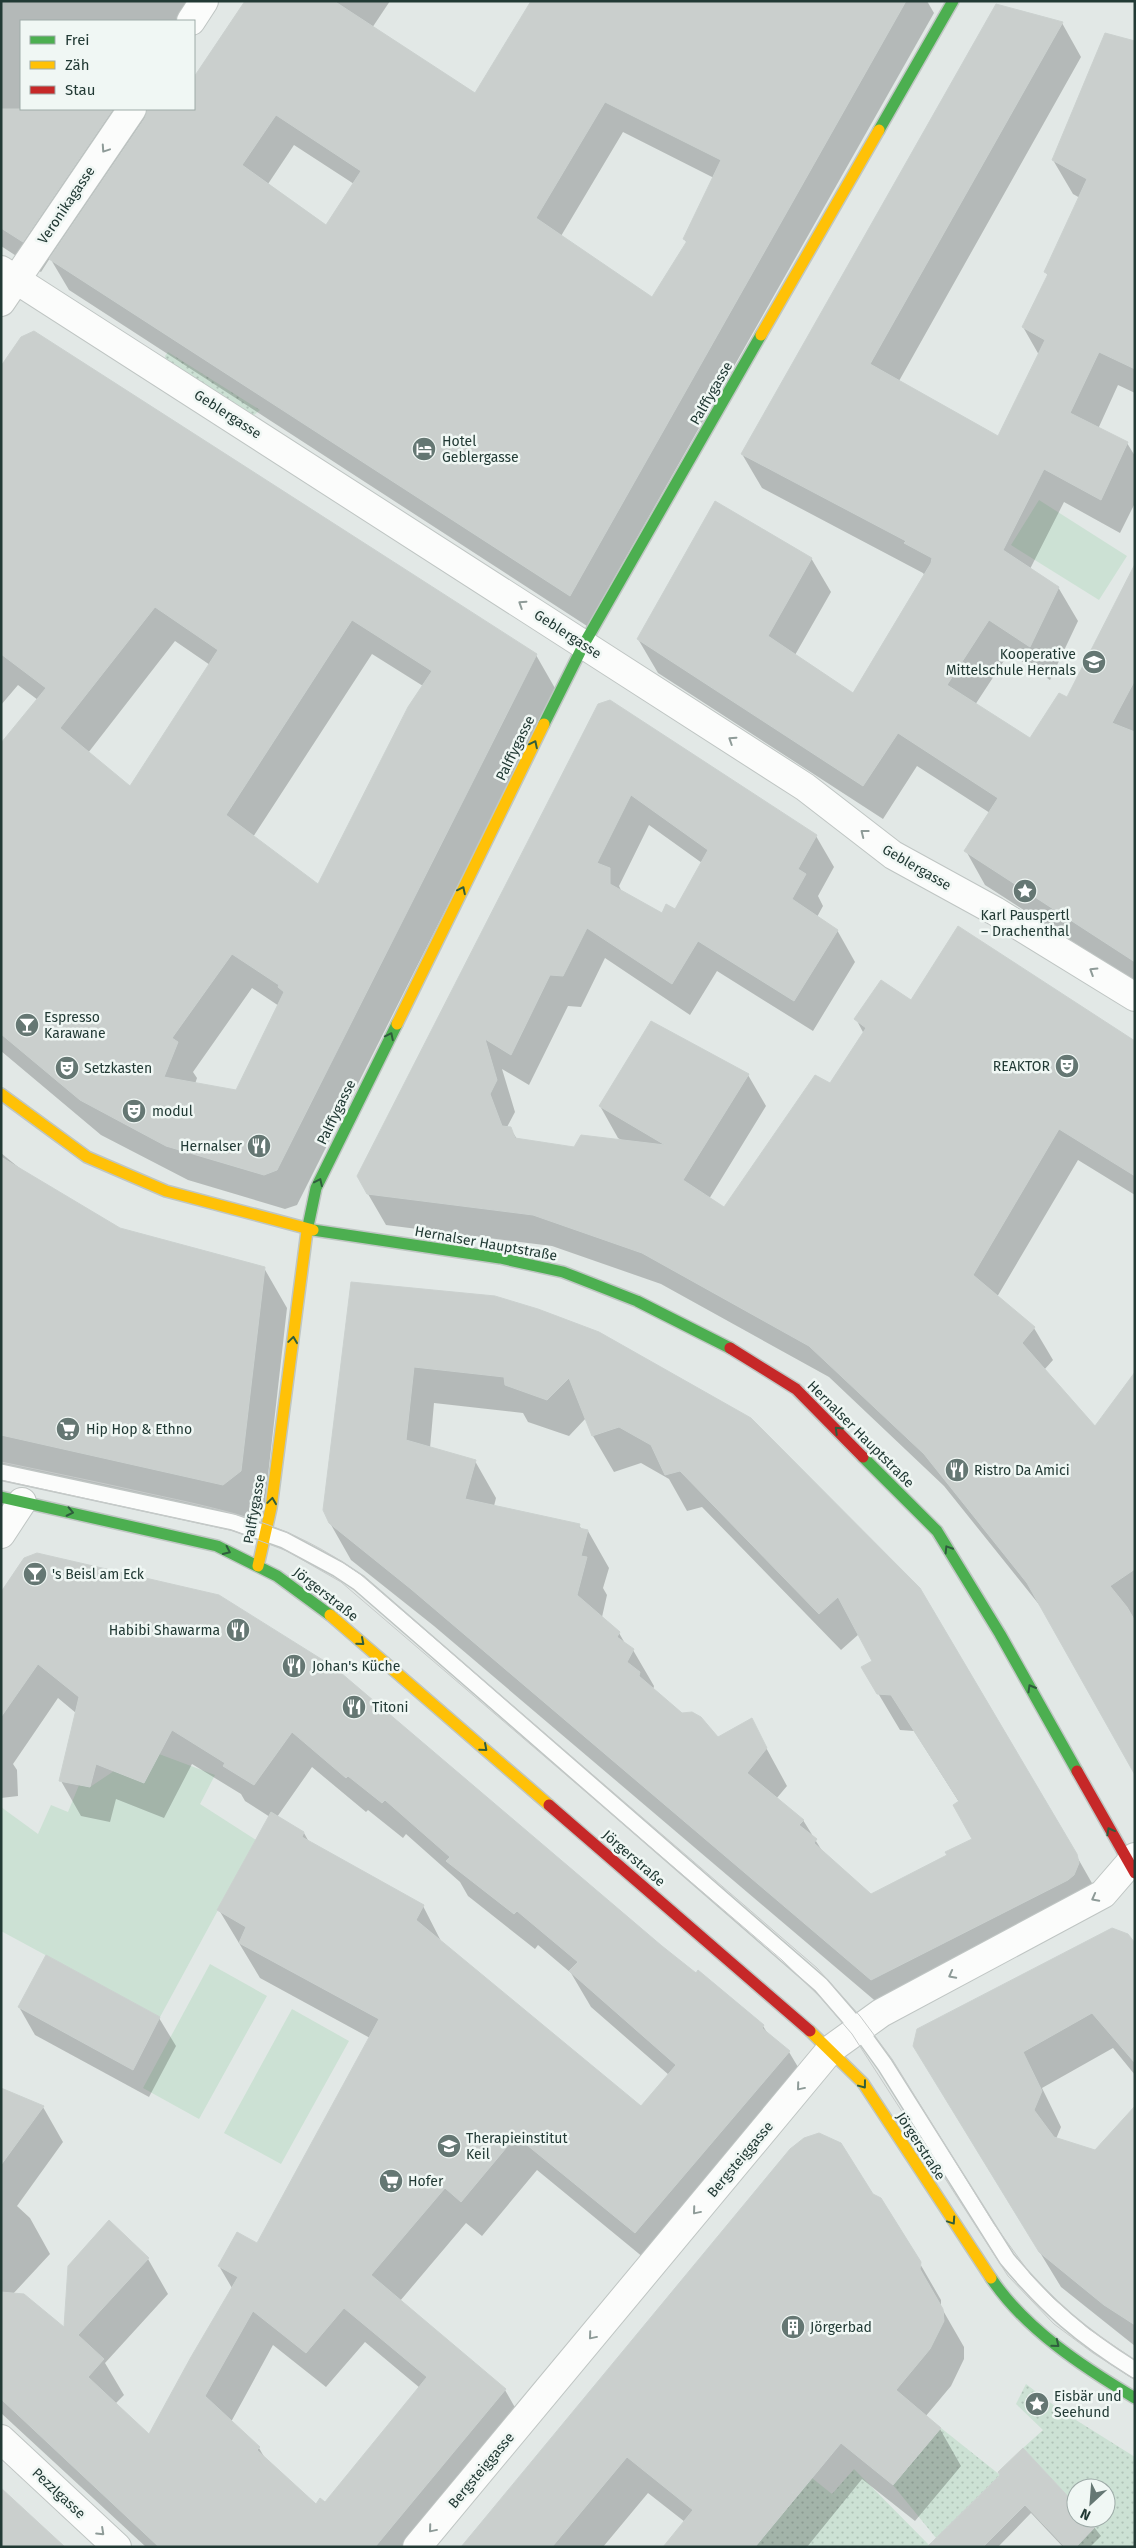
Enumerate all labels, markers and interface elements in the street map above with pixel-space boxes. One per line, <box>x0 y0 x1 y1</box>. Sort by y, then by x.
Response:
legend <box>20 20 195 110</box>
text: Frei <box>65 31 90 49</box>
text: Zäh <box>65 56 90 74</box>
text: Stau <box>65 81 95 99</box>
one-way arrow <box>101 144 111 153</box>
street label: Veronikagasse <box>34 163 99 247</box>
street label: Palffygasse <box>687 359 736 428</box>
street label: Geblergasse <box>191 386 265 442</box>
place label: Hotel Geblergasse <box>442 433 519 466</box>
hotel icon: Hotel Geblergasse <box>411 436 437 462</box>
one-way arrow <box>518 600 527 610</box>
street label: Geblergasse <box>531 606 605 662</box>
place label: Kooperative Mittelschule Hernals <box>946 646 1076 679</box>
school or university icon: Kooperative Mittelschule Hernals <box>1081 649 1107 675</box>
street label: Palffygasse <box>492 713 538 784</box>
one-way arrow <box>728 736 737 746</box>
one-way arrow <box>528 740 538 749</box>
one-way arrow <box>860 830 870 839</box>
street label: Geblergasse <box>879 841 954 894</box>
place icon: Karl Pauspertl – Drachenthal <box>1012 878 1038 904</box>
one-way arrow <box>456 886 466 895</box>
place label: Karl Pauspertl – Drachenthal <box>980 907 1070 940</box>
one-way arrow <box>1090 968 1099 977</box>
place label: Espresso Karawane <box>44 1009 106 1042</box>
bar icon: Espresso Karawane <box>14 1012 40 1038</box>
one-way arrow <box>384 1032 395 1041</box>
theatre icon: REAKTOR <box>1054 1053 1080 1079</box>
theatre icon: Setzkasten <box>54 1055 80 1081</box>
place label: REAKTOR <box>993 1058 1051 1075</box>
place label: Setzkasten <box>84 1060 152 1077</box>
street label: Palffygasse <box>313 1077 359 1148</box>
theatre icon: modul <box>121 1098 147 1124</box>
place label: modul <box>152 1103 193 1120</box>
restaurant icon: Hernalser <box>246 1133 272 1159</box>
place label: Hernalser <box>180 1138 243 1155</box>
one-way arrow <box>313 1178 323 1187</box>
street label: Hernalser Hauptstraße <box>413 1223 558 1264</box>
one-way arrow <box>287 1336 298 1344</box>
street label: Hernalser Hauptstraße <box>804 1377 918 1491</box>
supermarket icon: Hip Hop & Ethno <box>55 1416 81 1442</box>
place label: Hip Hop & Ethno <box>86 1421 192 1438</box>
one-way arrow <box>835 1427 844 1436</box>
restaurant icon: Ristro Da Amici <box>944 1457 970 1483</box>
place label: Ristro Da Amici <box>974 1462 1070 1479</box>
street label: Palffygasse <box>240 1473 269 1545</box>
one-way arrow <box>266 1497 277 1505</box>
one-way arrow <box>65 1507 74 1517</box>
one-way arrow <box>222 1545 231 1556</box>
one-way arrow <box>944 1545 954 1554</box>
bar icon: 's Beisl am Eck <box>22 1561 48 1587</box>
street label: Jörgerstraße <box>290 1564 361 1625</box>
place label: 's Beisl am Eck <box>52 1566 145 1583</box>
restaurant icon: Habibi Shawarma <box>225 1617 251 1643</box>
place label: Habibi Shawarma <box>109 1622 220 1639</box>
one-way arrow <box>356 1636 365 1645</box>
restaurant icon: Johan's Küche <box>281 1653 307 1679</box>
place label: Johan's Küche <box>312 1658 400 1675</box>
one-way arrow <box>1027 1685 1037 1694</box>
restaurant icon: Titoni <box>341 1694 367 1720</box>
place label: Titoni <box>372 1699 408 1716</box>
one-way arrow <box>478 1743 487 1752</box>
street label: Jörgerstraße <box>599 1827 669 1890</box>
one-way arrow <box>1106 1827 1116 1836</box>
one-way arrow <box>1091 1892 1100 1902</box>
one-way arrow <box>948 1969 957 1979</box>
one-way arrow <box>857 2079 866 2089</box>
one-way arrow <box>796 2081 805 2090</box>
street label: Jörgerstraße <box>892 2109 949 2183</box>
street label: Bergsteiggasse <box>704 2118 777 2201</box>
place label: Therapieinstitut Keil <box>466 2130 568 2163</box>
school or university icon: Therapieinstitut Keil <box>436 2133 462 2159</box>
supermarket icon: Hofer <box>378 2168 404 2194</box>
place label: Hofer <box>408 2173 444 2190</box>
one-way arrow <box>692 2206 701 2215</box>
one-way arrow <box>946 2215 955 2225</box>
building icon: Jörgerbad <box>780 2314 806 2340</box>
place label: Jörgerbad <box>810 2319 872 2336</box>
one-way arrow <box>588 2331 597 2340</box>
one-way arrow <box>1051 2339 1060 2348</box>
place label: Eisbär und Seehund <box>1054 2388 1122 2421</box>
place icon: Eisbär und Seehund <box>1024 2391 1050 2417</box>
street label: Bergsteiggasse <box>445 2429 518 2512</box>
street label: Pezzlgasse <box>28 2464 89 2522</box>
north arrow <box>1066 2478 1116 2528</box>
text: N <box>1078 2505 1093 2524</box>
one-way arrow <box>428 2523 437 2532</box>
one-way arrow <box>95 2526 104 2535</box>

